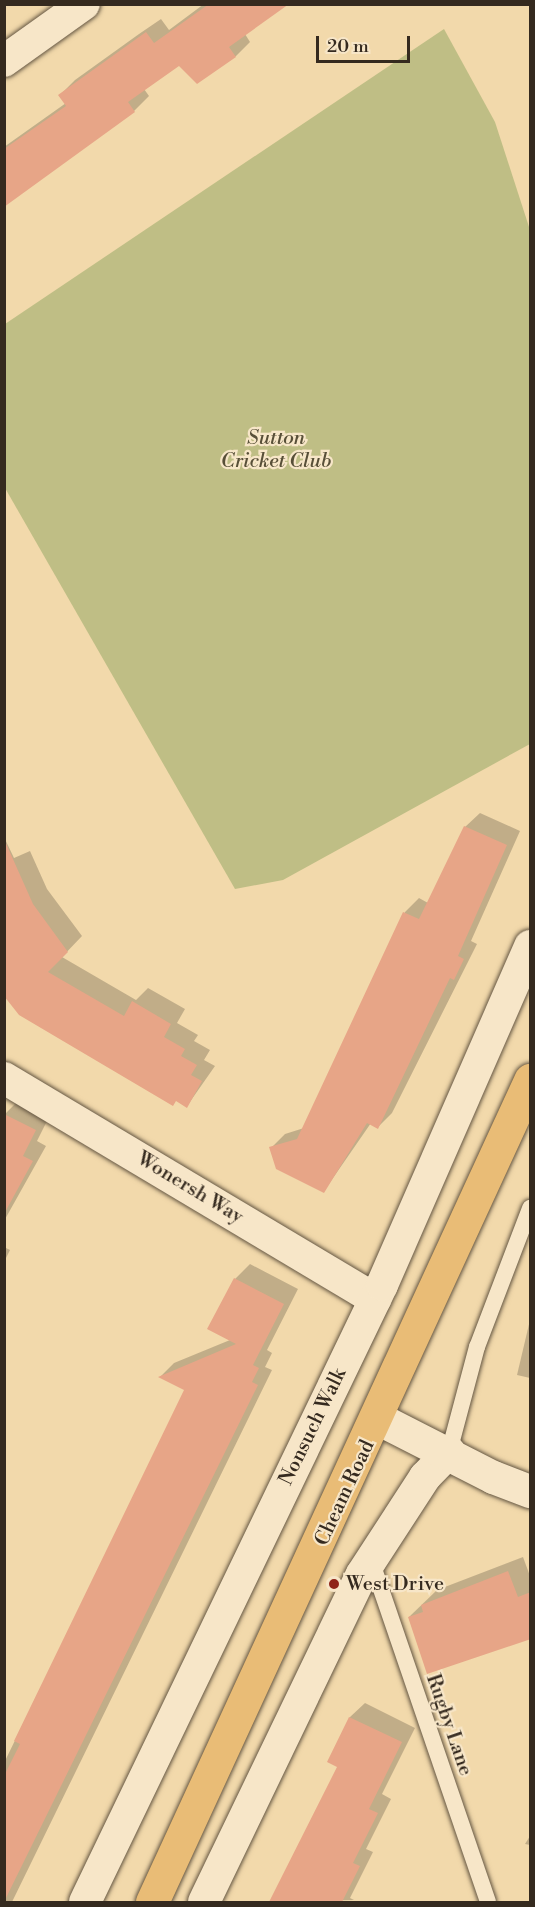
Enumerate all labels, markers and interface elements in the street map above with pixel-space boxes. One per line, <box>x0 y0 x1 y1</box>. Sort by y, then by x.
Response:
scale bar <box>319 24 414 62</box>
text: 20 m <box>327 35 369 58</box>
park label: Sutton Cricket Club <box>221 427 331 474</box>
street label: Wonersh Way <box>132 1147 248 1229</box>
street label: Nonsuch Walk <box>274 1365 352 1489</box>
street label: Cheam Road <box>310 1436 380 1550</box>
place label: West Drive <box>346 1572 444 1596</box>
marker: West Drive <box>327 1577 341 1591</box>
street label: Rugby Lane <box>420 1671 478 1779</box>

